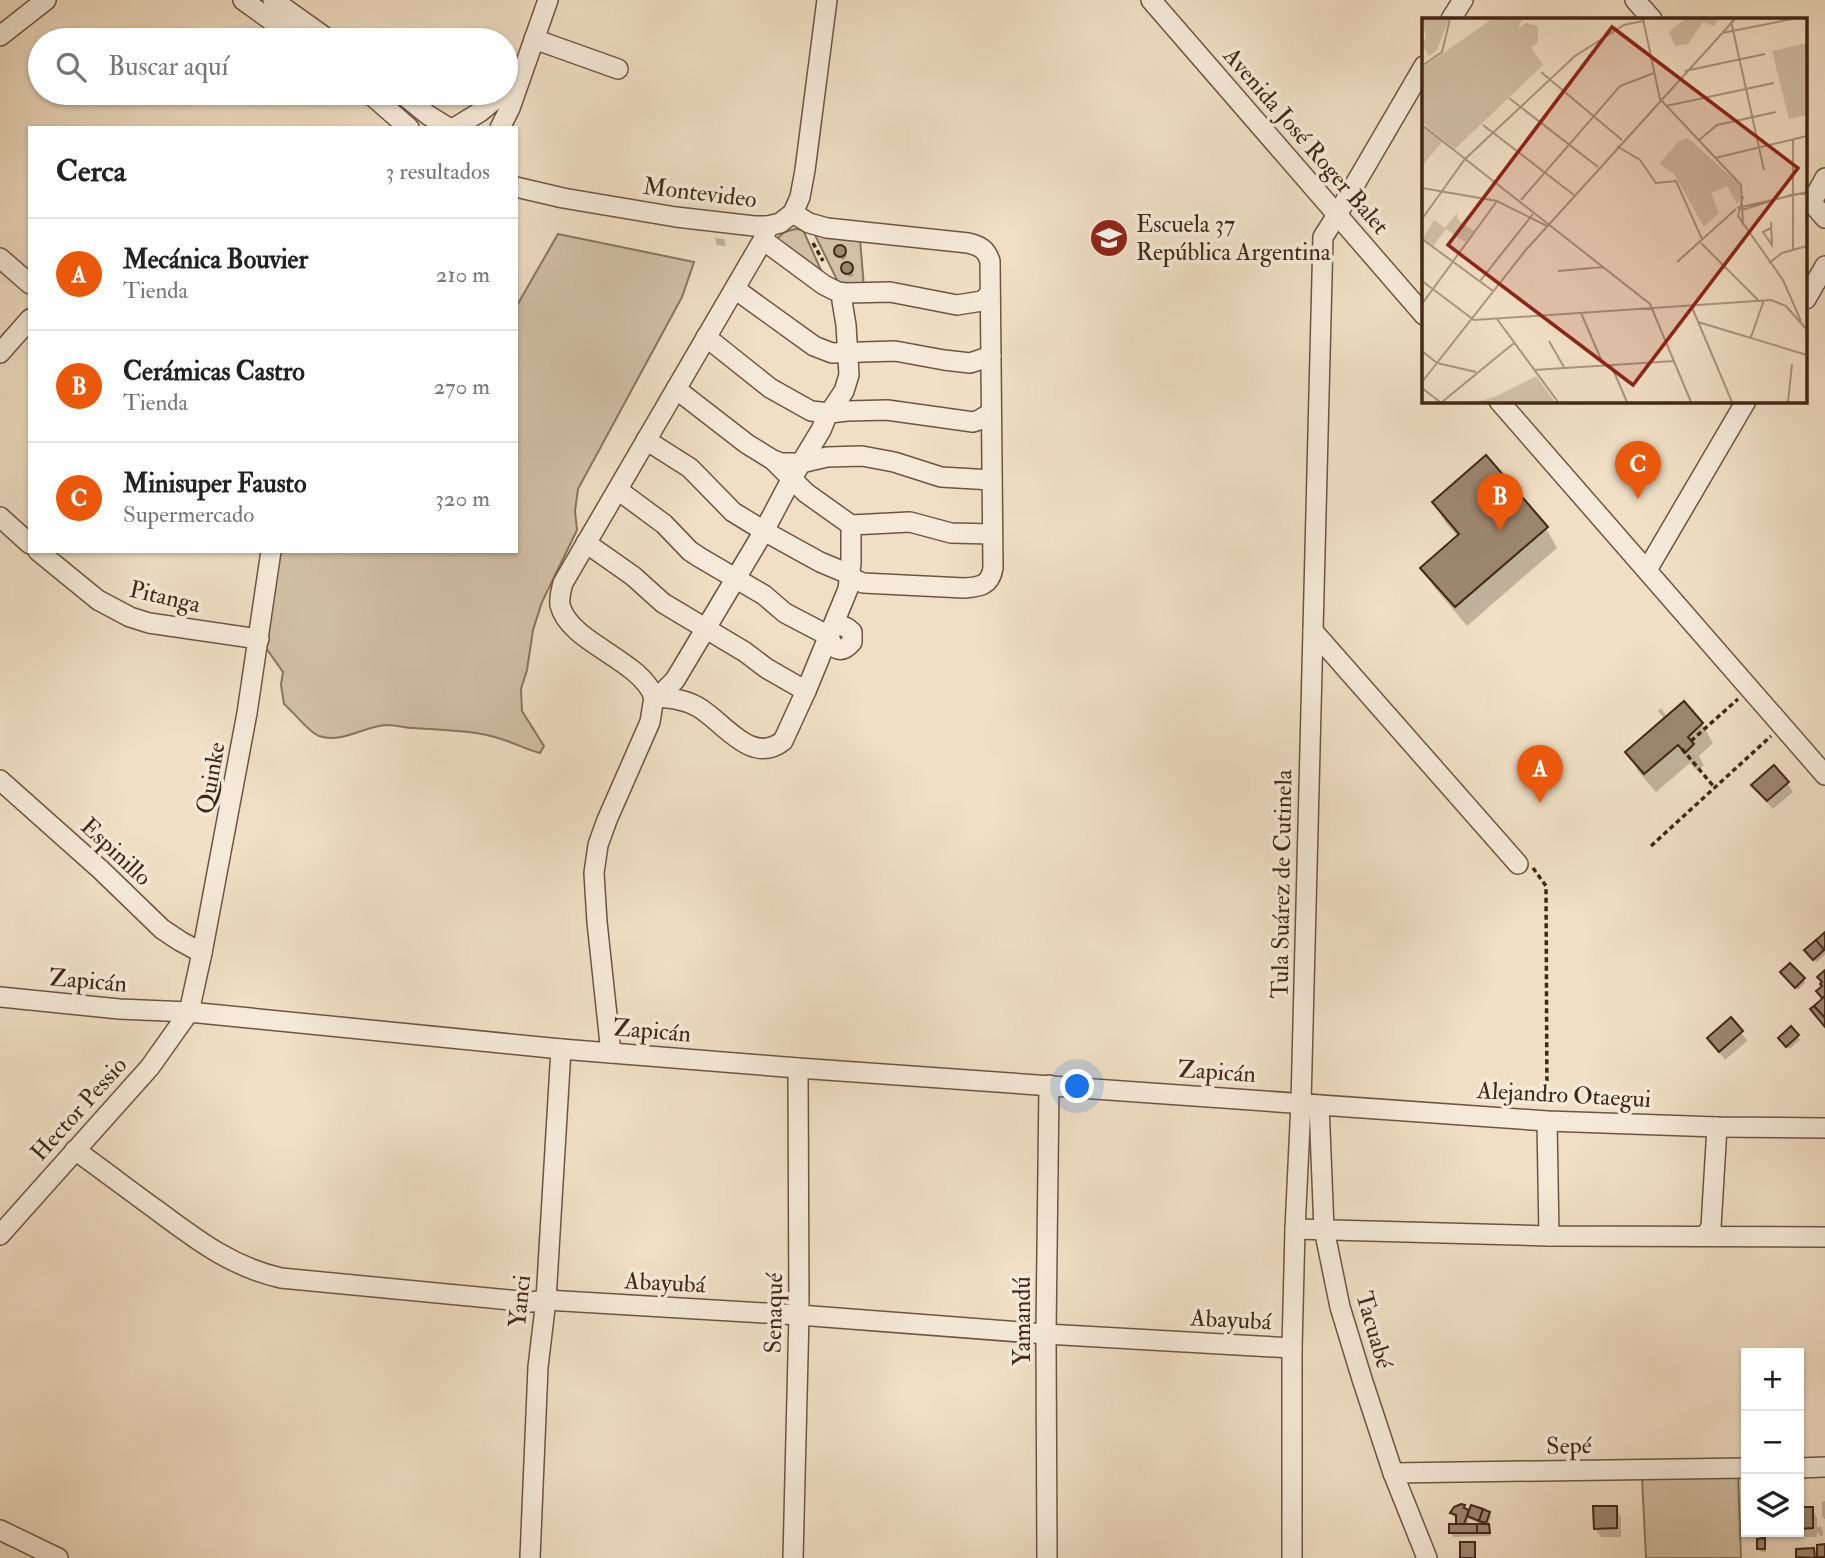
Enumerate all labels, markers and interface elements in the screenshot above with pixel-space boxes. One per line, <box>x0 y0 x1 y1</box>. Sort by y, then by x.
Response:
inset map <box>1422 18 1808 402</box>
search box <box>28 28 518 105</box>
street label: Avenida José Roger Balet <box>1216 40 1396 241</box>
icon: search <box>52 48 90 86</box>
text: Buscar aquí <box>108 51 228 83</box>
text: Cerca <box>56 153 126 190</box>
text: 3 resultados <box>386 157 490 186</box>
street label: Montevideo <box>641 171 759 215</box>
place label: Escuela 37 República Argentina <box>1136 209 1332 268</box>
school or university icon: Escuela 37 República Argentina <box>1088 217 1130 259</box>
text: Mecánica Bouvier <box>123 244 308 276</box>
text: A <box>72 260 86 289</box>
text: 210 m <box>436 260 490 289</box>
text: Tienda <box>123 276 188 305</box>
text: Cerámicas Castro <box>123 356 305 388</box>
text: B <box>71 372 87 401</box>
text: 270 m <box>433 372 490 401</box>
text: Tienda <box>123 388 188 417</box>
pin: C <box>1615 441 1661 499</box>
text: Minisuper Fausto <box>123 468 306 500</box>
pin: B <box>1477 473 1523 531</box>
text: C <box>71 484 87 513</box>
text: 320 m <box>435 484 490 513</box>
text: Supermercado <box>123 500 254 529</box>
street label: Pitanga <box>126 574 205 620</box>
street label: Quinke <box>189 740 233 816</box>
pin: A <box>1517 745 1563 803</box>
street label: Tula Suárez de Cutinela <box>1265 768 1300 999</box>
street label: Espinillo <box>74 811 158 893</box>
street label: Zapicán <box>48 962 128 1000</box>
street label: Zapicán <box>612 1012 692 1050</box>
street label: Hector Pessio <box>24 1050 134 1168</box>
street label: Zapicán <box>1177 1054 1257 1090</box>
your location <box>1060 1069 1094 1103</box>
street label: Alejandro Otaegui <box>1475 1075 1652 1115</box>
street label: Abayubá <box>623 1265 707 1301</box>
street label: Senaqué <box>758 1271 790 1354</box>
street label: Yanci <box>502 1273 538 1329</box>
street label: Yamandú <box>1007 1276 1038 1366</box>
street label: Tacuabé <box>1348 1288 1400 1373</box>
street label: Abayubá <box>1189 1302 1273 1338</box>
map controls <box>1741 1348 1804 1537</box>
button: + <box>1741 1348 1804 1411</box>
button: − <box>1741 1411 1804 1474</box>
street label: Sepé <box>1546 1430 1593 1462</box>
button: layers <box>1741 1474 1804 1537</box>

